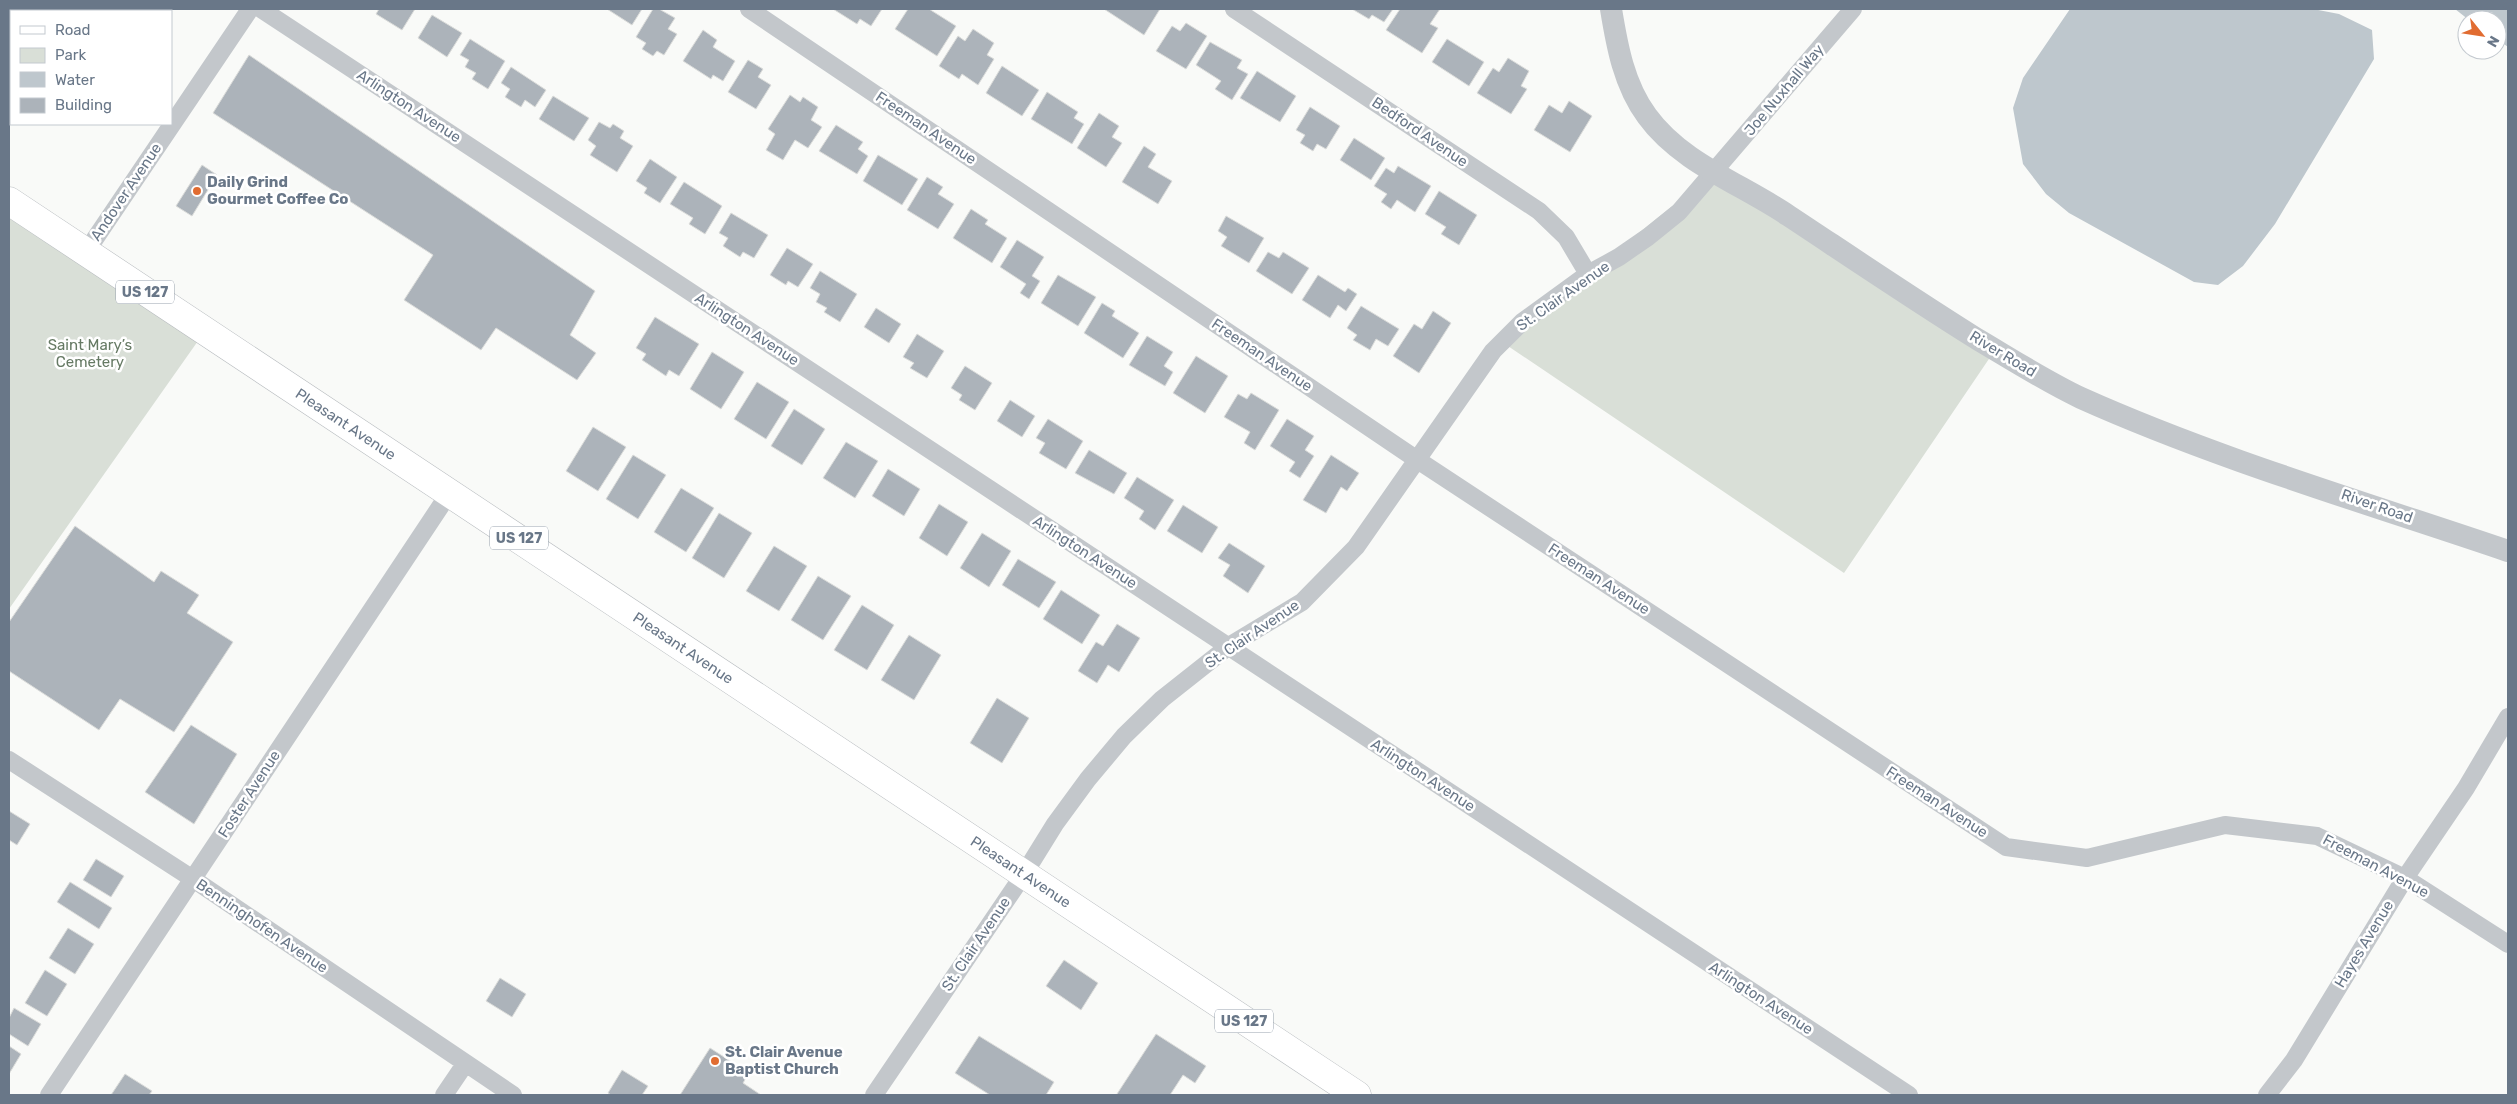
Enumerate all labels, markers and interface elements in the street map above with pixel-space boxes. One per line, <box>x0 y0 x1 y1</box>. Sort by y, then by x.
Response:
legend <box>10 10 172 125</box>
north arrow <box>2457 10 2507 60</box>
text: Road <box>55 21 91 39</box>
text: N <box>2483 33 2503 50</box>
street label: Joe Nuxhall Way <box>1740 41 1828 139</box>
text: Park <box>55 46 86 64</box>
street label: Arlington Avenue <box>354 66 464 146</box>
text: Water <box>55 71 95 89</box>
street label: Freeman Avenue <box>872 88 980 168</box>
street label: Bedford Avenue <box>1369 93 1471 171</box>
text: Building <box>55 96 112 114</box>
street label: Andover Avenue <box>87 140 165 244</box>
place label: Daily Grind Gourmet Coffee Co <box>207 173 349 208</box>
marker: Daily Grind Gourmet Coffee Co <box>191 185 203 197</box>
street label: St. Clair Avenue <box>1513 257 1613 335</box>
road number: US 127 <box>116 280 174 304</box>
street label: Arlington Avenue <box>692 289 802 369</box>
street label: Freeman Avenue <box>1208 315 1316 395</box>
street label: River Road <box>1966 327 2040 381</box>
park label: Saint Mary’s Cemetery <box>48 336 133 371</box>
street label: Pleasant Avenue <box>292 385 399 464</box>
street label: River Road <box>2339 485 2415 527</box>
street label: Arlington Avenue <box>1030 512 1140 592</box>
road number: US 127 <box>490 526 548 550</box>
street label: Freeman Avenue <box>1545 539 1653 619</box>
street label: St. Clair Avenue <box>1202 596 1302 672</box>
street label: Pleasant Avenue <box>630 608 737 688</box>
street label: Arlington Avenue <box>1368 735 1478 815</box>
street label: Foster Avenue <box>214 747 284 841</box>
street label: Freeman Avenue <box>1883 762 1991 842</box>
street label: Freeman Avenue <box>2320 830 2432 902</box>
street label: Pleasant Avenue <box>967 832 1074 912</box>
street label: Benninghofen Avenue <box>193 875 331 977</box>
street label: St. Clair Avenue <box>938 894 1014 994</box>
street label: Hayes Avenue <box>2331 897 2397 991</box>
street label: Arlington Avenue <box>1706 958 1816 1038</box>
road number: US 127 <box>1215 1009 1273 1032</box>
place label: St. Clair Avenue Baptist Church <box>725 1043 843 1078</box>
marker: St. Clair Avenue Baptist Church <box>709 1055 721 1067</box>

